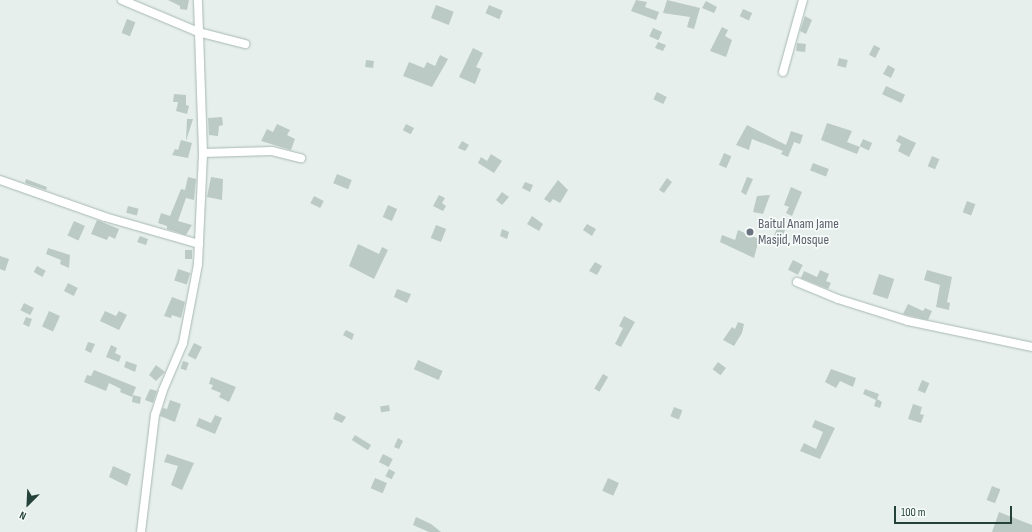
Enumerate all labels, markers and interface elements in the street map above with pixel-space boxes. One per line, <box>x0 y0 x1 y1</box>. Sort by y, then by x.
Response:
place label: Baitul Anam Jame Masjid, Mosque <box>758 216 839 248</box>
marker: Baitul Anam Jame Masjid, Mosque <box>745 227 755 237</box>
north arrow <box>8 484 48 524</box>
scale bar <box>896 498 1014 524</box>
text: 100 m <box>901 505 926 520</box>
text: N <box>18 508 28 523</box>

